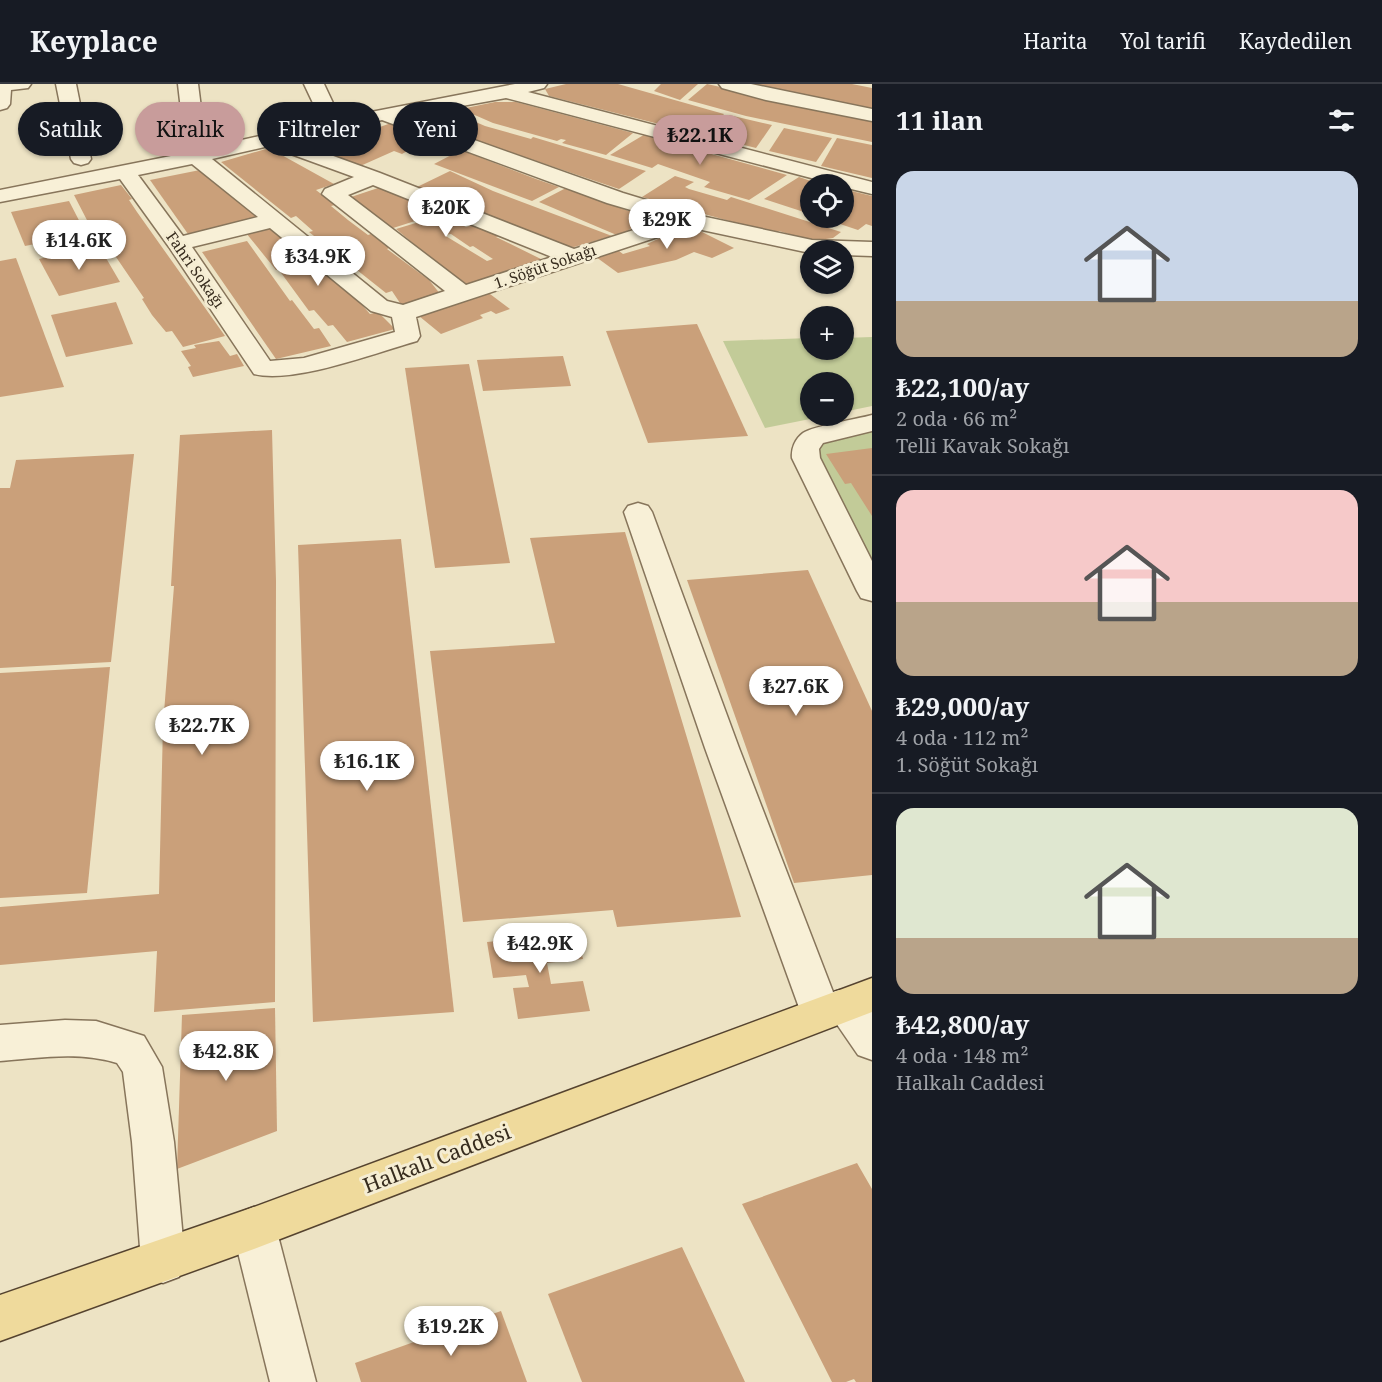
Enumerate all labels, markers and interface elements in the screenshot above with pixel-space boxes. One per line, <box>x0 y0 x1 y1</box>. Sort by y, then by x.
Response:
text: Keyplace <box>30 22 158 60</box>
text: Harita <box>1023 27 1087 55</box>
text: Yol tarifi <box>1120 27 1206 55</box>
text: Kaydedilen <box>1239 27 1352 55</box>
chip: Satılık <box>18 102 123 156</box>
chip: Kiralık <box>135 102 245 156</box>
chip: Filtreler <box>257 102 381 156</box>
chip: Yeni <box>393 102 478 156</box>
text: 11 ilan <box>896 102 983 138</box>
icon: filters <box>1325 104 1358 137</box>
pin: ₺22.1K <box>651 115 749 166</box>
text: ₺22.1K <box>667 121 733 148</box>
map controls <box>800 174 854 426</box>
button: locate <box>800 174 854 228</box>
pin: ₺20K <box>410 187 482 238</box>
text: ₺20K <box>422 193 470 220</box>
pin: ₺29K <box>631 199 703 250</box>
text: ₺29K <box>643 205 691 232</box>
icon: home <box>1073 210 1181 318</box>
pin: ₺14.6K <box>30 220 128 271</box>
text: ₺14.6K <box>46 226 112 253</box>
street label: Fahri Sokağı <box>162 227 230 312</box>
pin: ₺34.9K <box>269 236 367 287</box>
street label: 1. Söğüt Sokağı <box>491 239 598 293</box>
button: layers <box>800 240 854 294</box>
text: ₺34.9K <box>285 242 351 269</box>
button: + <box>800 306 854 360</box>
text: ₺22,100/ay <box>896 369 1029 405</box>
button: − <box>800 372 854 426</box>
text: 2 oda · 66 m² <box>896 405 1017 432</box>
text: Telli Kavak Sokağı <box>896 432 1070 459</box>
icon: home <box>1073 529 1181 637</box>
pin: ₺27.6K <box>747 666 845 717</box>
text: ₺27.6K <box>763 672 829 699</box>
text: ₺29,000/ay <box>896 688 1029 724</box>
pin: ₺22.7K <box>153 705 251 756</box>
text: ₺22.7K <box>169 711 235 738</box>
text: 4 oda · 112 m² <box>896 724 1029 751</box>
pin: ₺16.1K <box>318 741 416 792</box>
text: ₺16.1K <box>334 747 400 774</box>
text: 1. Söğüt Sokağı <box>896 751 1038 778</box>
icon: home <box>1073 847 1181 955</box>
pin: ₺42.9K <box>491 923 589 974</box>
text: ₺42.9K <box>507 929 573 956</box>
text: ₺42,800/ay <box>896 1006 1029 1042</box>
pin: ₺42.8K <box>177 1031 275 1082</box>
text: ₺42.8K <box>193 1037 259 1064</box>
text: 4 oda · 148 m² <box>896 1042 1029 1069</box>
text: Halkalı Caddesi <box>896 1069 1044 1096</box>
street label: Halkalı Caddesi <box>359 1117 515 1199</box>
pin: ₺19.2K <box>402 1306 500 1357</box>
text: ₺19.2K <box>418 1312 484 1339</box>

